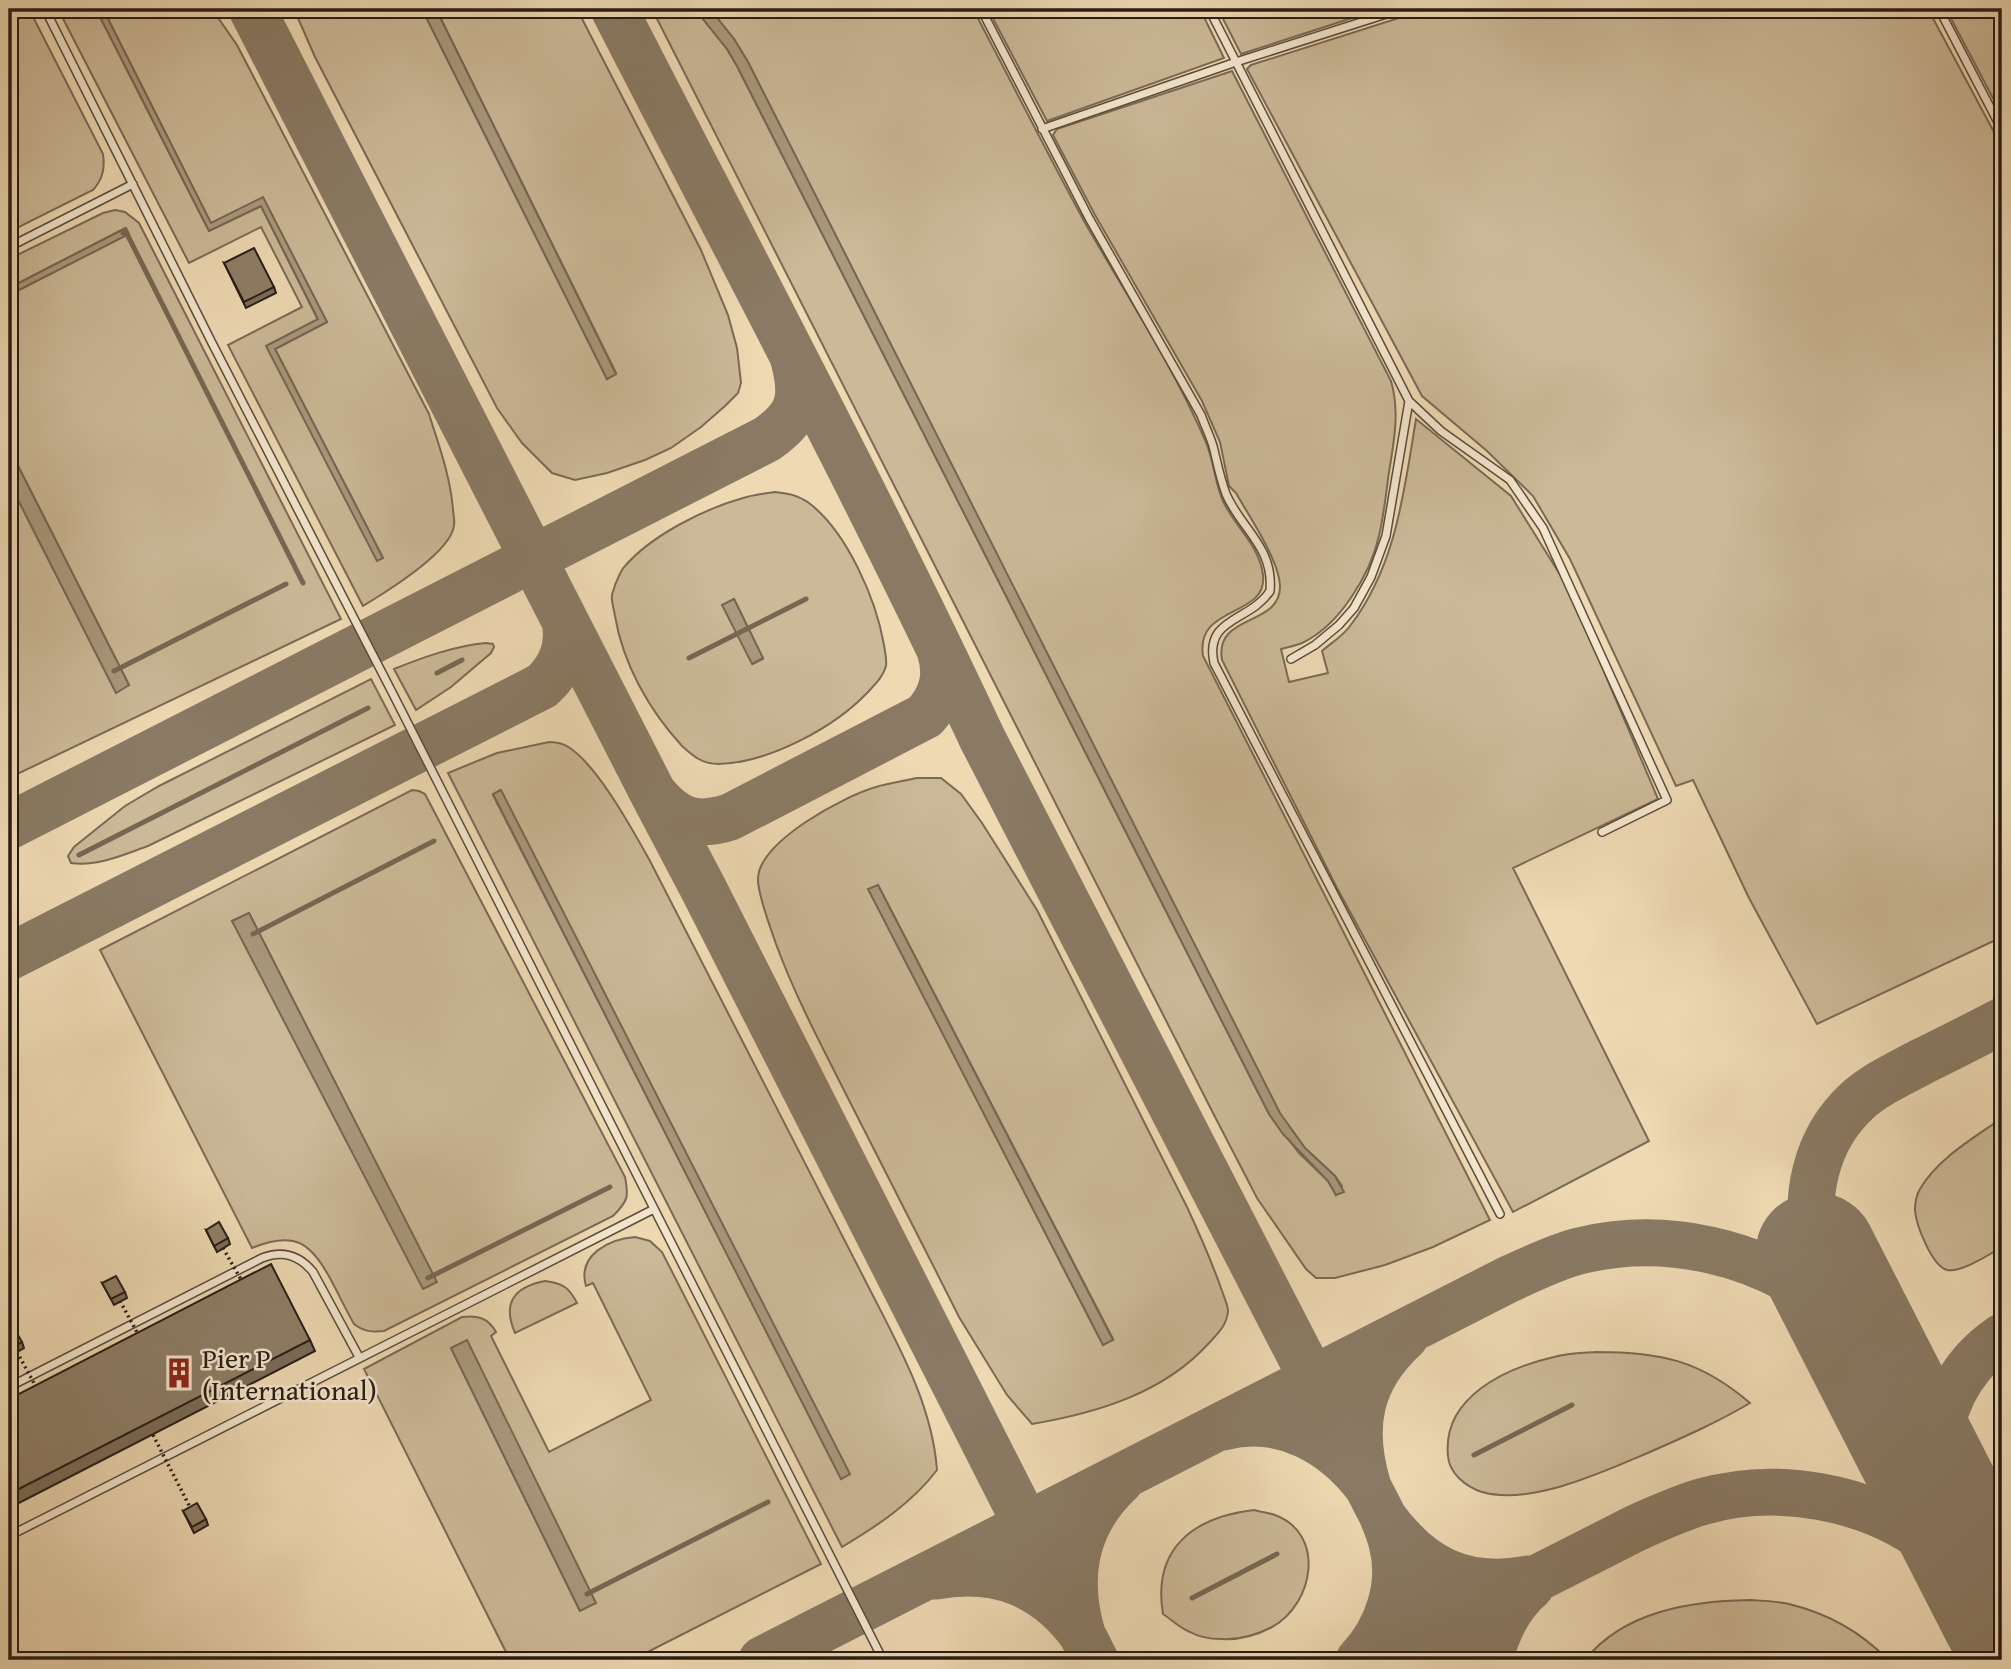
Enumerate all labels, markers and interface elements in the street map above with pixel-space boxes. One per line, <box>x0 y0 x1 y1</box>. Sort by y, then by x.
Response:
place label: Pier P (International) <box>202 1337 377 1410</box>
building icon: Pier P (International) <box>162 1356 196 1390</box>

